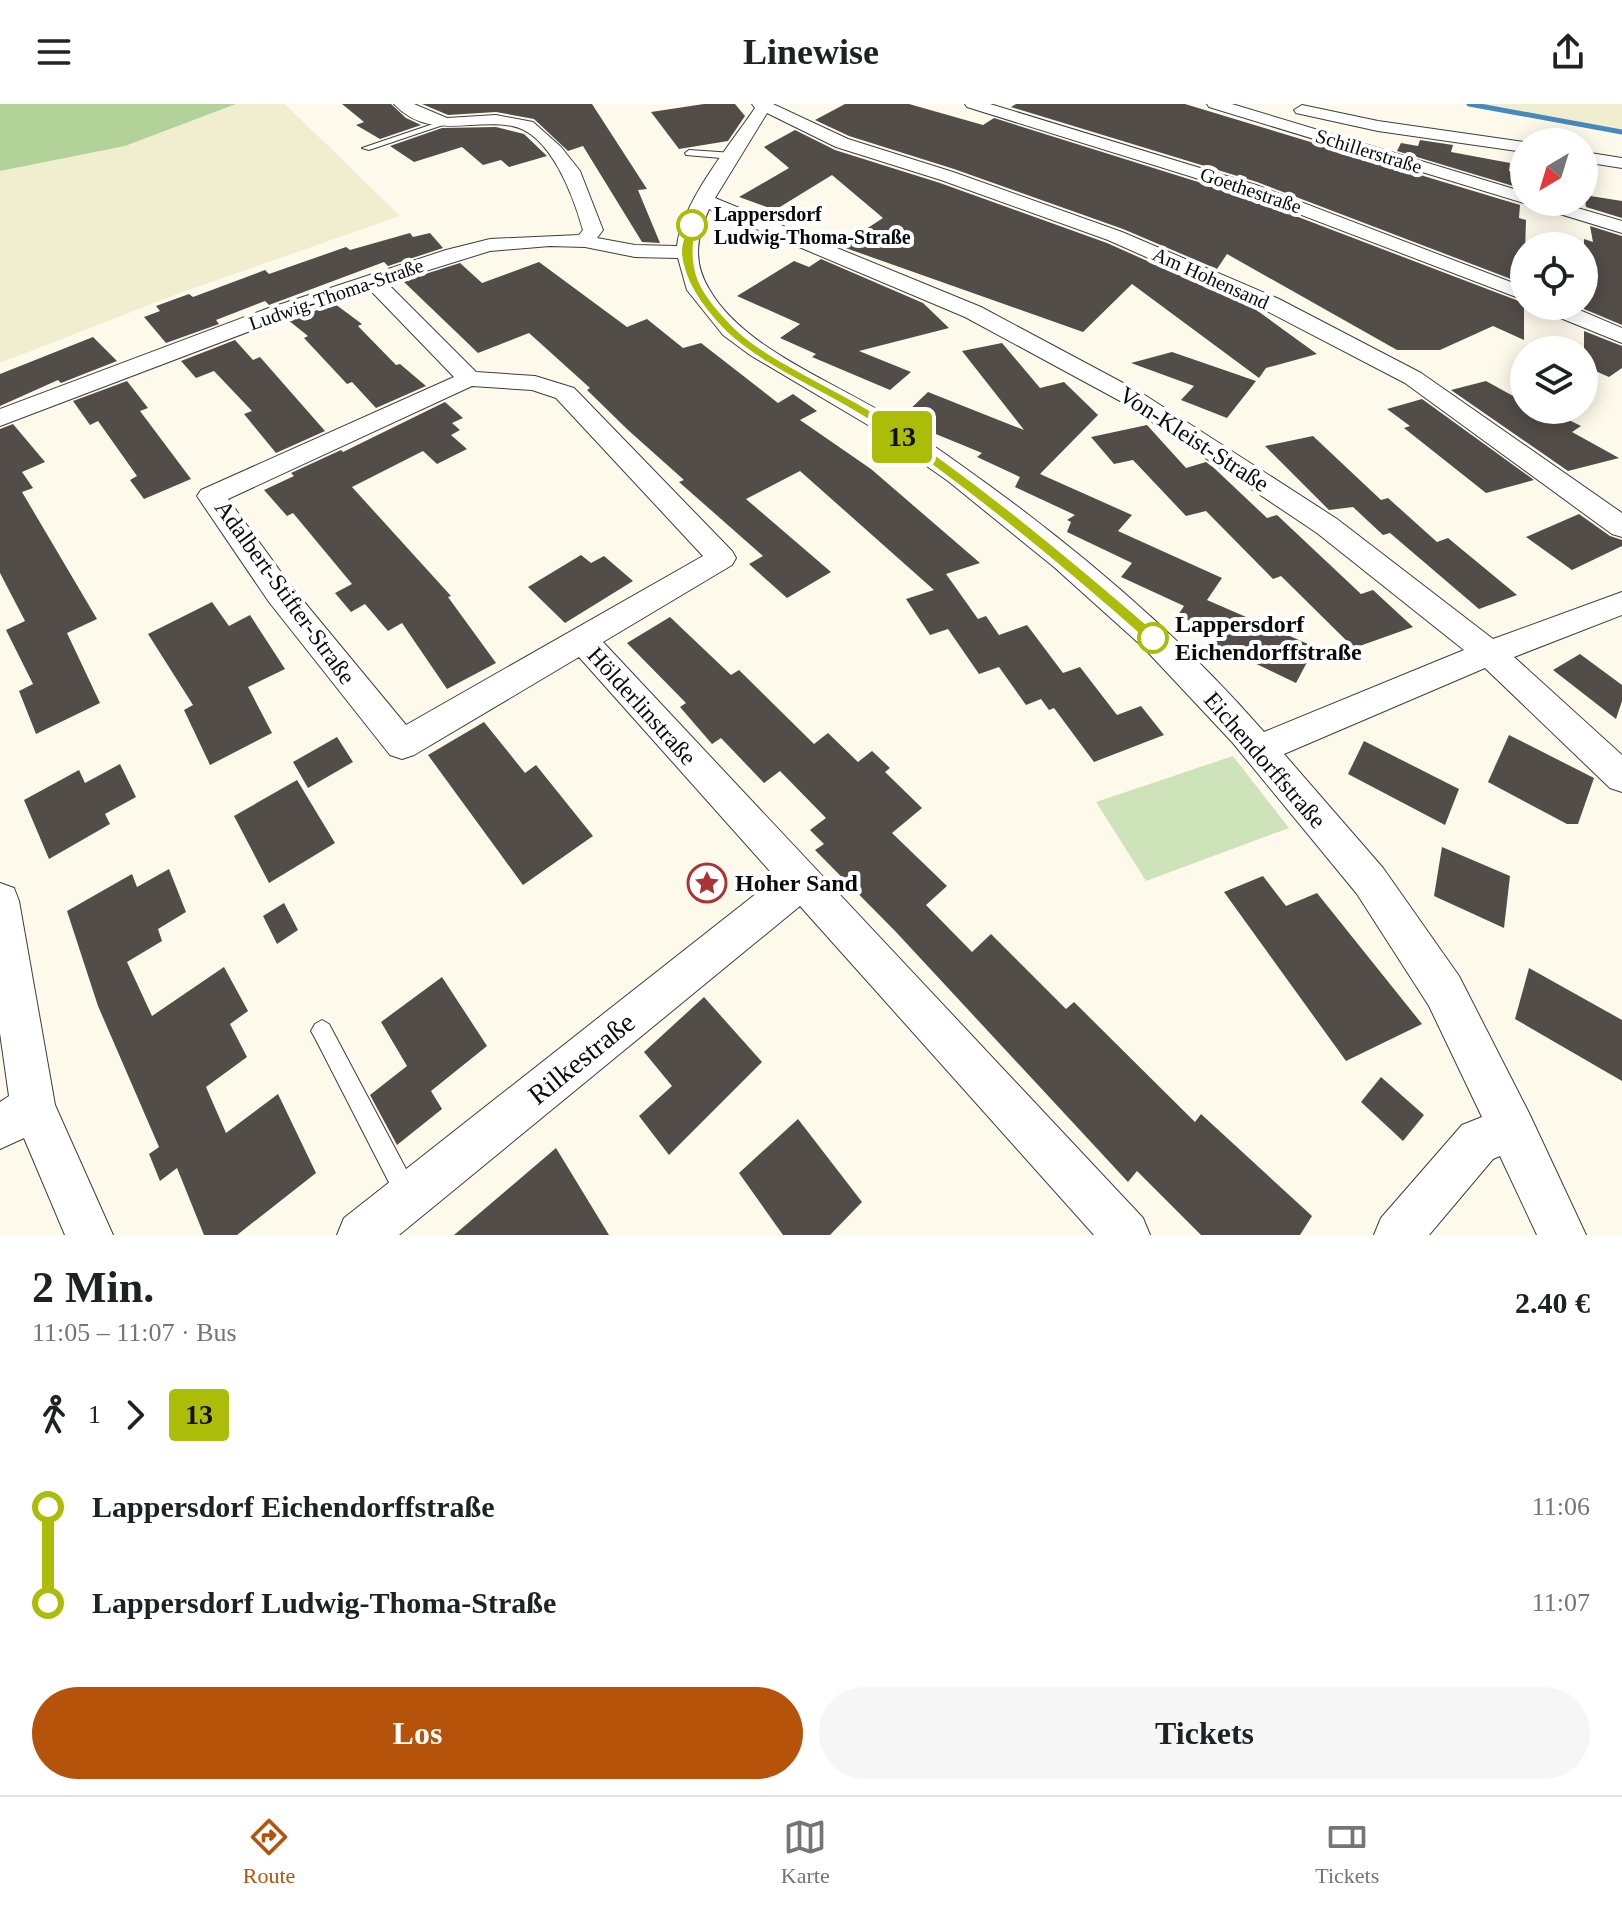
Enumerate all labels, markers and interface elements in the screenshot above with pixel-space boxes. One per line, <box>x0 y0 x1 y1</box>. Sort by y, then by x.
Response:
icon: menu <box>32 30 76 74</box>
icon: share <box>1546 30 1590 74</box>
text: Linewise <box>743 32 879 72</box>
street label: Schillerstraße <box>1313 124 1425 178</box>
north arrow <box>1510 128 1598 216</box>
map controls <box>1510 128 1598 424</box>
street label: Goethestraße <box>1198 162 1305 218</box>
place label: Lappersdorf Ludwig-Thoma-Straße <box>714 203 911 249</box>
marker: Lappersdorf Ludwig-Thoma-Straße <box>677 210 707 240</box>
button: locate <box>1510 232 1598 320</box>
street label: Am Hohensand <box>1149 243 1273 313</box>
street label: Ludwig-Thoma-Straße <box>246 254 427 335</box>
button: layers <box>1510 336 1598 424</box>
street label: Von-Kleist-Straße <box>1114 381 1274 497</box>
line badge: 13 <box>866 411 938 463</box>
text: 13 <box>888 421 916 452</box>
street label: Adalbert-Stifter-Straße <box>210 495 360 689</box>
place label: Lappersdorf Eichendorffstraße <box>1175 611 1362 665</box>
marker: Lappersdorf Eichendorffstraße <box>1138 623 1168 653</box>
street label: Hölderlinstraße <box>582 642 702 770</box>
street label: Eichendorffstraße <box>1199 687 1331 833</box>
place icon: Hoher Sand <box>686 862 728 904</box>
place label: Hoher Sand <box>735 870 859 896</box>
street label: Rilkestraße <box>522 1006 641 1111</box>
text: 2 Min. <box>32 1263 154 1312</box>
text: 2.40 € <box>1515 1286 1590 1319</box>
text: 11:05 – 11:07 · Bus <box>32 1318 237 1347</box>
icon: walk <box>32 1393 76 1437</box>
icon: forward <box>113 1393 157 1437</box>
text: 13 <box>185 1399 213 1430</box>
text: 1 <box>88 1400 101 1429</box>
text: Lappersdorf Eichendorffstraße <box>92 1490 494 1523</box>
text: 11:06 <box>1532 1492 1590 1521</box>
text: Lappersdorf Ludwig-Thoma-Straße <box>92 1586 556 1619</box>
text: 11:07 <box>1532 1588 1590 1617</box>
button: Los <box>32 1687 803 1779</box>
button: Tickets <box>819 1687 1590 1779</box>
tab: Route <box>243 1815 295 1889</box>
tab: Karte <box>781 1815 830 1889</box>
tab: Tickets <box>1315 1815 1379 1889</box>

